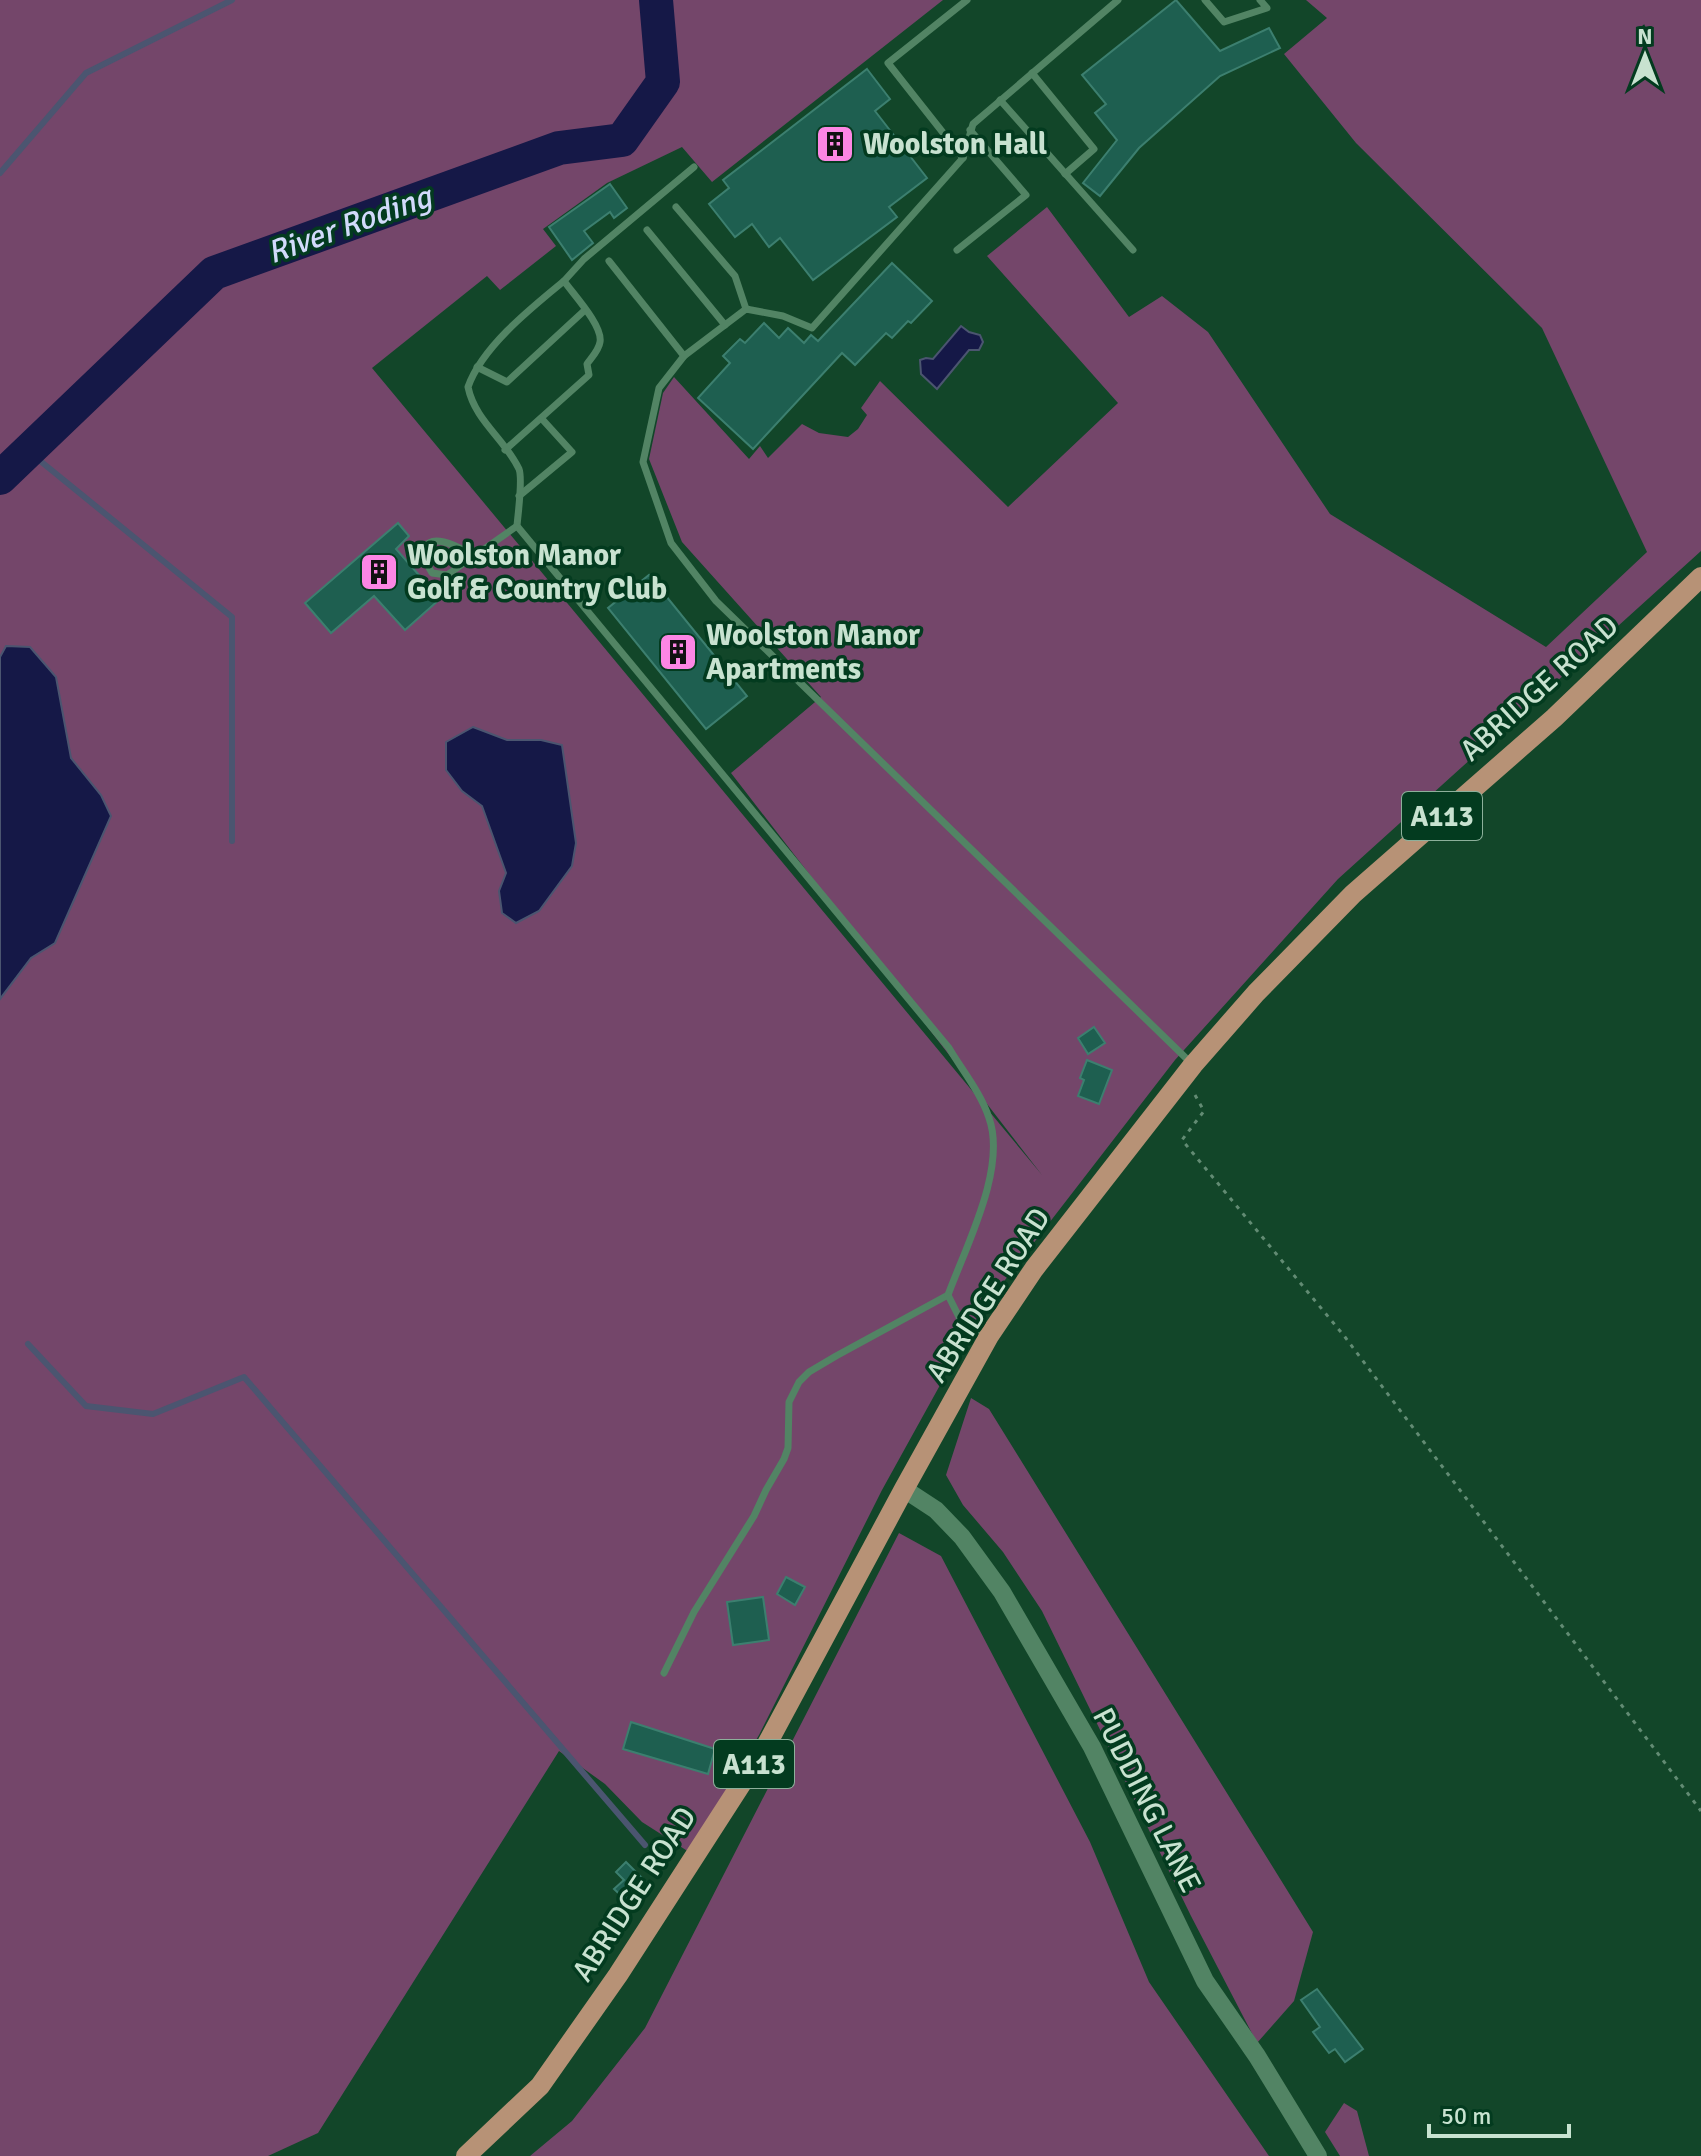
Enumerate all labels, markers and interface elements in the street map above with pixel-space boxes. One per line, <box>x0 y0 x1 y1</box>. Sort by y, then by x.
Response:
north arrow <box>1605 16 1685 96</box>
text: N <box>1637 23 1653 50</box>
building icon: Woolston Hall <box>814 123 856 165</box>
place label: Woolston Hall <box>863 126 1047 163</box>
water label: River Roding <box>262 176 439 272</box>
place label: Woolston Manor Golf & Country Club <box>407 537 667 608</box>
building icon: Woolston Manor Golf & Country Club <box>358 551 400 593</box>
street label: ABRIDGE ROAD <box>1453 608 1626 769</box>
place label: Woolston Manor Apartments <box>706 617 920 688</box>
building icon: Woolston Manor Apartments <box>657 631 699 673</box>
road number: A113 <box>1402 792 1482 840</box>
street label: ABRIDGE ROAD <box>918 1201 1058 1389</box>
street label: PUDDING LANE <box>1084 1702 1209 1899</box>
road number: A113 <box>714 1740 794 1788</box>
street label: ABRIDGE ROAD <box>564 1800 704 1988</box>
scale bar <box>1429 2088 1569 2138</box>
text: 50 m <box>1441 2101 1491 2131</box>

